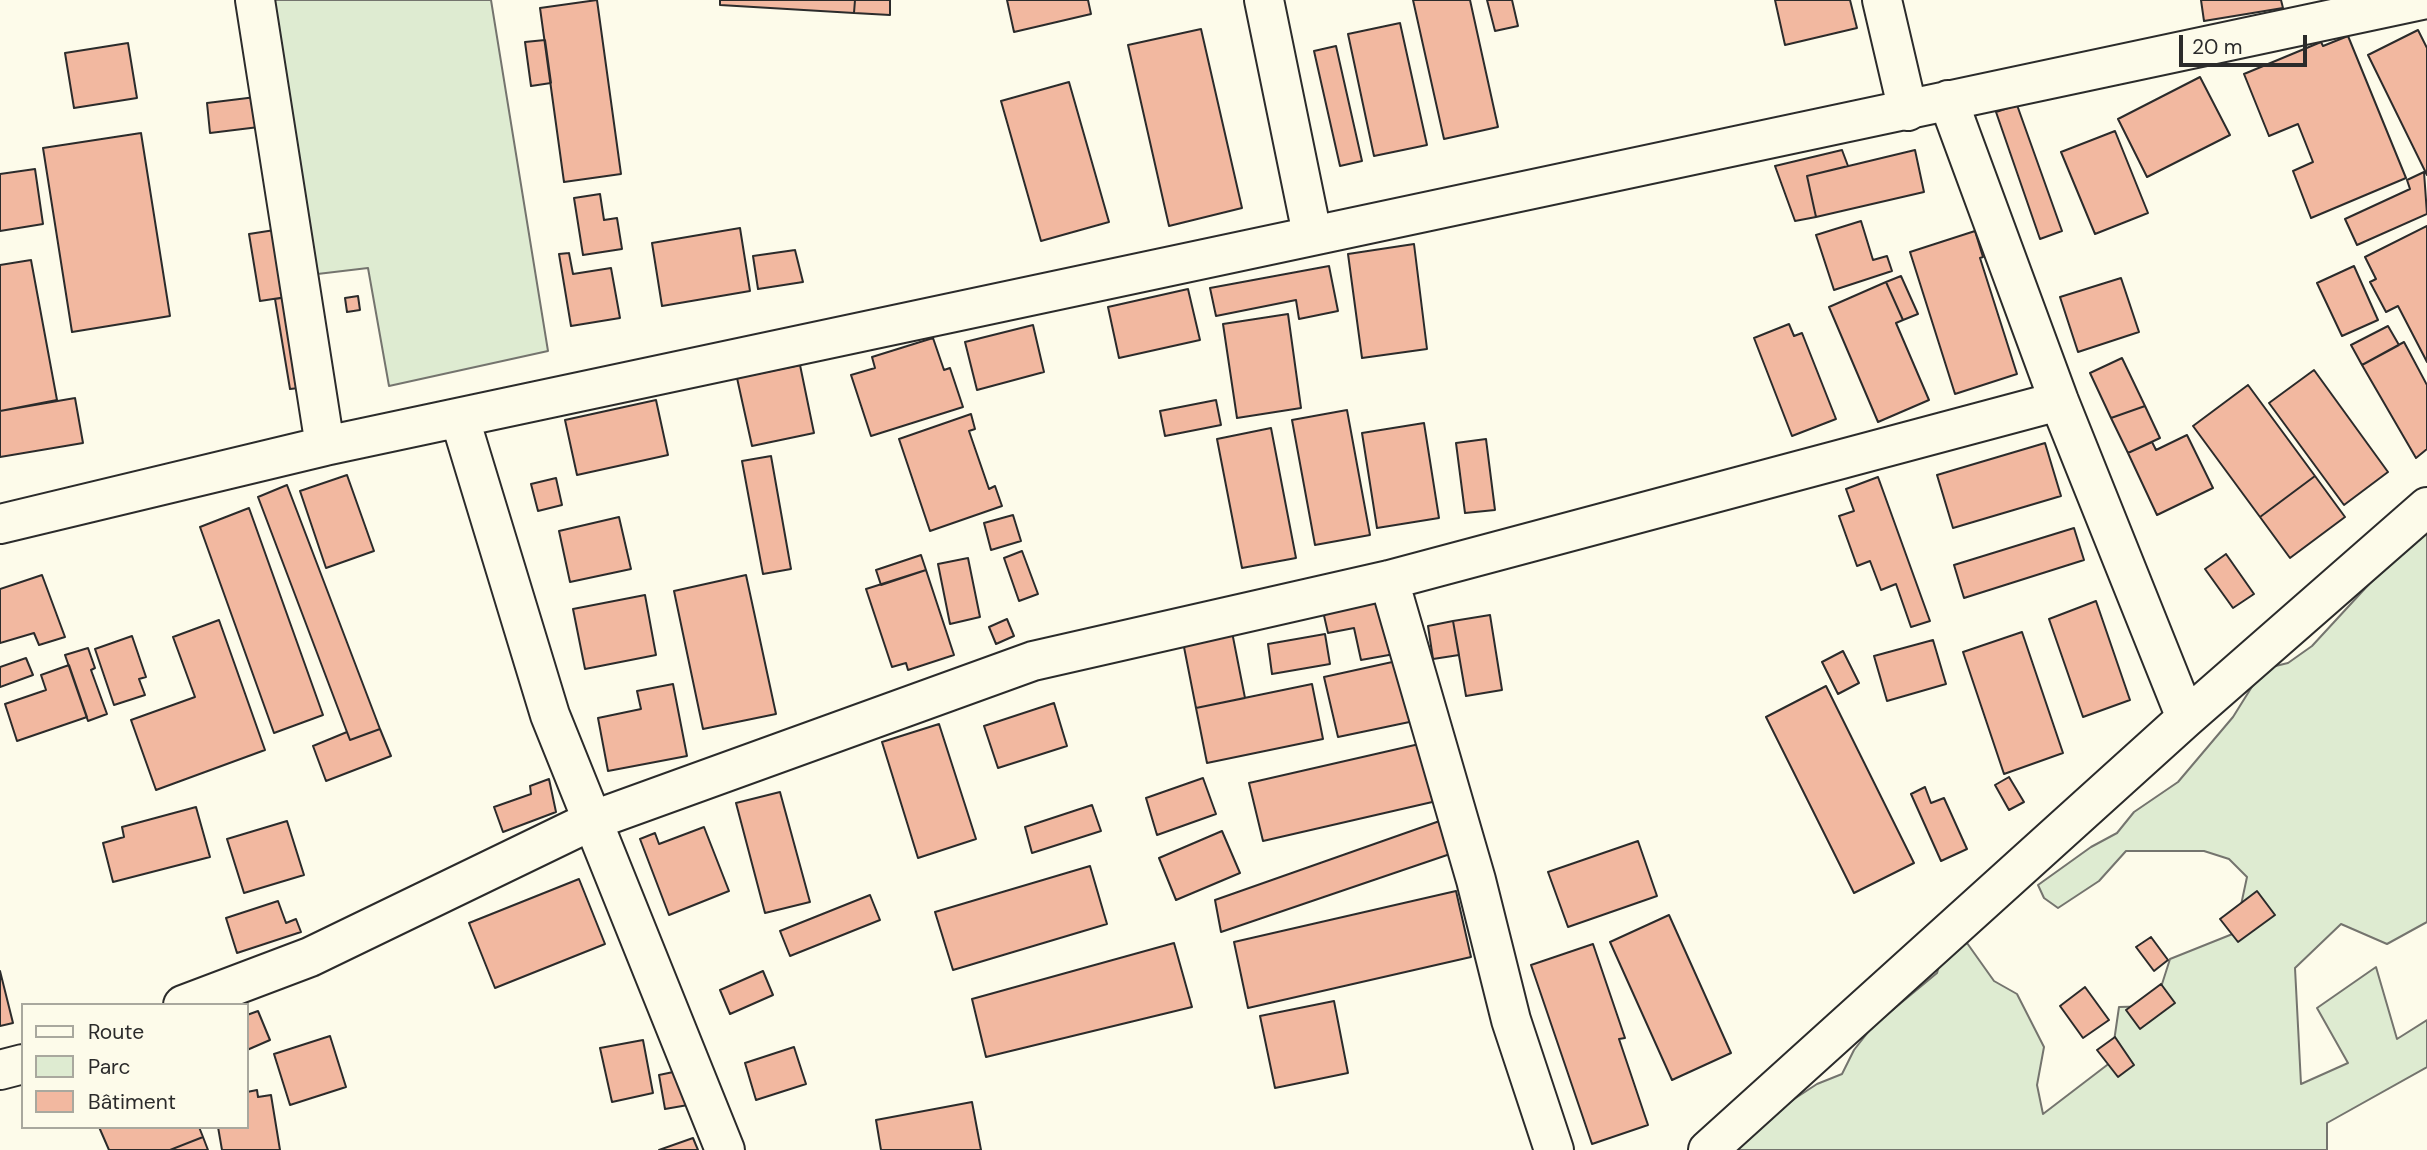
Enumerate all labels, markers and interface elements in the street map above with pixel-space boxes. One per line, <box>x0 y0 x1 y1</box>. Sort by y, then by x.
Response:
scale bar <box>2182 21 2310 65</box>
text: 20 m <box>2192 33 2243 61</box>
legend <box>21 1003 248 1129</box>
text: Route <box>88 1018 144 1046</box>
text: Parc <box>88 1053 131 1081</box>
text: Bâtiment <box>88 1088 176 1116</box>

